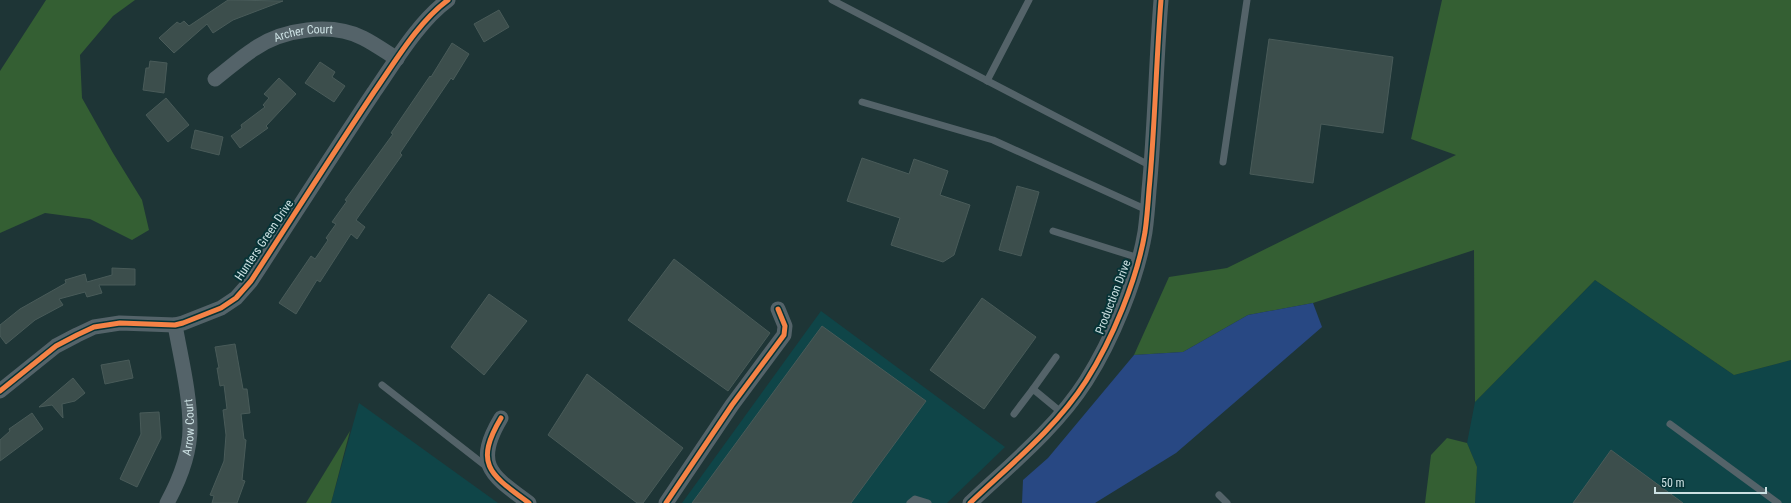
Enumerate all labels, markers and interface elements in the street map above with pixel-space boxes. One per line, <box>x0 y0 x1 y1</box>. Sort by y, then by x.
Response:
street label: Archer Court <box>272 22 334 45</box>
street label: Hunters Green Drive <box>232 197 296 283</box>
street label: Production Drive <box>1092 258 1134 336</box>
street label: Arrow Court <box>180 398 197 457</box>
scale bar <box>1655 469 1766 495</box>
text: 50 m <box>1661 476 1685 490</box>

